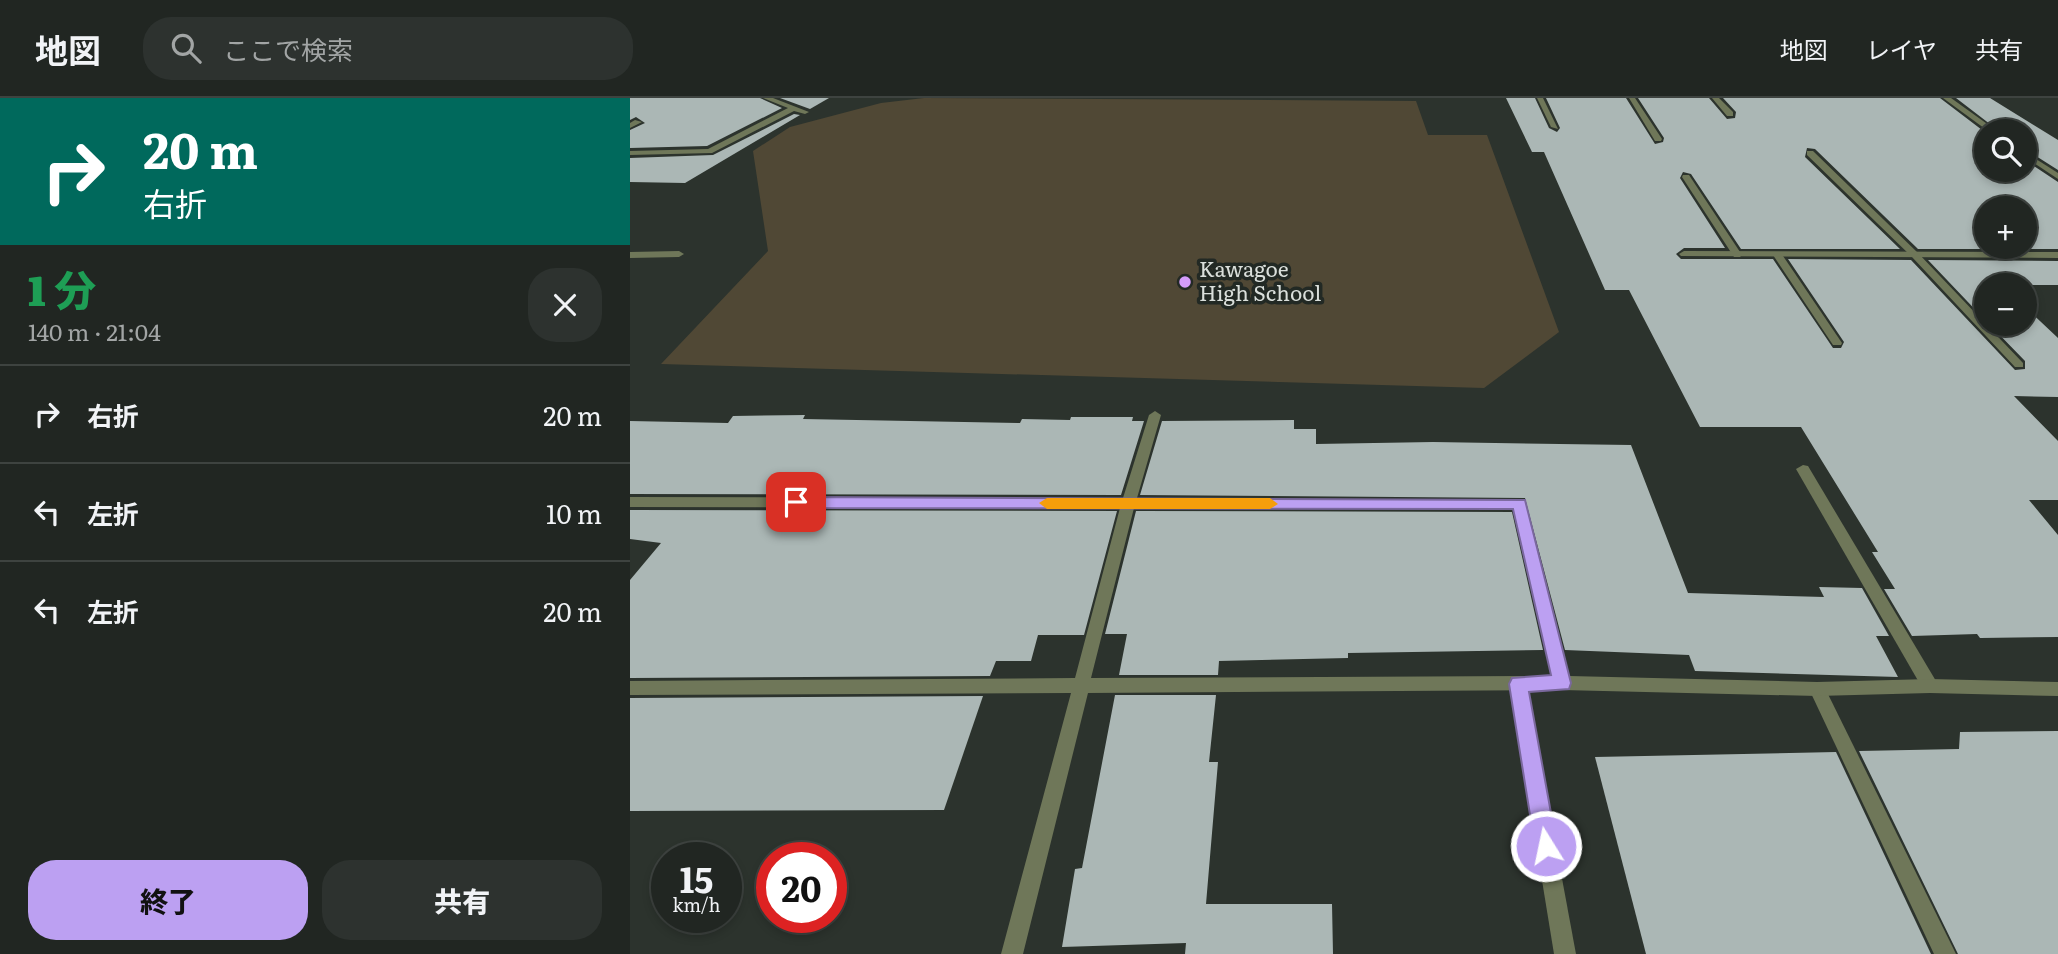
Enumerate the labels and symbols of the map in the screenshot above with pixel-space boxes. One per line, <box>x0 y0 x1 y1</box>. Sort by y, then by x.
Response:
place label: Kawagoe High School <box>1199 252 1321 307</box>
marker: Kawagoe High School <box>1177 274 1193 290</box>
pin <box>766 472 826 532</box>
position arrow <box>1509 809 1583 883</box>
speed limit sign: 20 <box>756 842 847 933</box>

